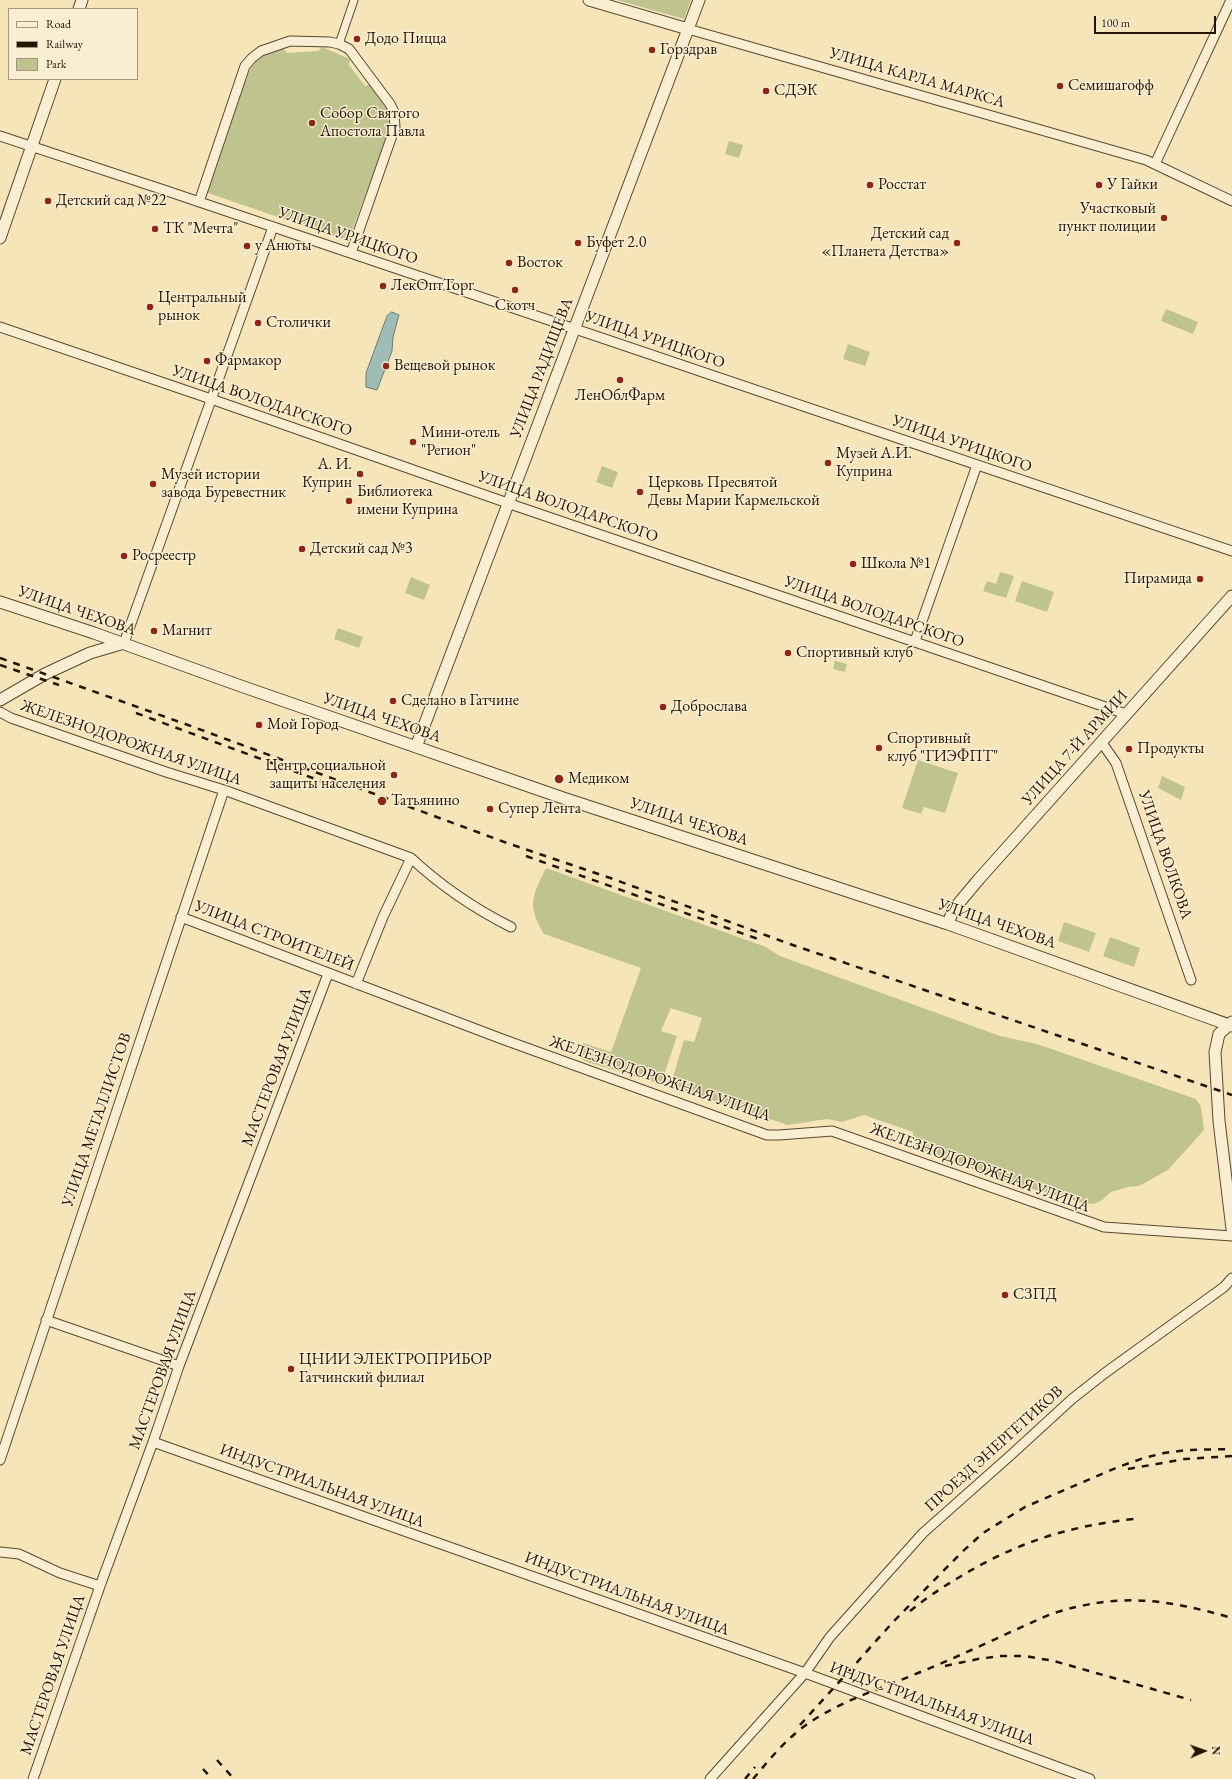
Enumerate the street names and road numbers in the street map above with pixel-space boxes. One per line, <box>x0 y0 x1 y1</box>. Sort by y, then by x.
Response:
street label: УЛИЦА КАРЛА МАРКСА <box>827 44 1007 112</box>
street label: УЛИЦА УРИЦКОГО <box>276 203 420 269</box>
street label: УЛИЦА РАДИЩЕВА <box>506 295 578 441</box>
street label: УЛИЦА УРИЦКОГО <box>583 307 727 373</box>
street label: УЛИЦА ВОЛОДАРСКОГО <box>169 361 355 441</box>
street label: УЛИЦА УРИЦКОГО <box>890 411 1034 477</box>
street label: УЛИЦА ВОЛОДАРСКОГО <box>475 467 661 547</box>
street label: УЛИЦА ВОЛОДАРСКОГО <box>781 572 967 652</box>
street label: УЛИЦА ЧЕХОВА <box>16 582 138 640</box>
street label: УЛИЦА 7-Й АРМИИ <box>1018 687 1132 809</box>
street label: УЛИЦА ЧЕХОВА <box>321 689 443 747</box>
street label: ЖЕЛЕЗНОДОРОЖНАЯ УЛИЦА <box>18 696 244 790</box>
street label: УЛИЦА ВОЛКОВА <box>1134 788 1196 922</box>
street label: УЛИЦА ЧЕХОВА <box>627 794 751 850</box>
street label: УЛИЦА ЧЕХОВА <box>936 895 1058 953</box>
street label: УЛИЦА СТРОИТЕЛЕЙ <box>192 897 356 975</box>
street label: МАСТЕРОВАЯ УЛИЦА <box>238 985 316 1149</box>
street label: УЛИЦА МЕТАЛЛИСТОВ <box>58 1030 136 1210</box>
street label: ЖЕЛЕЗНОДОРОЖНАЯ УЛИЦА <box>547 1032 773 1126</box>
street label: ЖЕЛЕЗНОДОРОЖНАЯ УЛИЦА <box>867 1119 1093 1217</box>
street label: МАСТЕРОВАЯ УЛИЦА <box>125 1288 201 1452</box>
street label: ПРОЕЗД ЭНЕРГЕТИКОВ <box>921 1382 1067 1516</box>
street label: ИНДУСТРИАЛЬНАЯ УЛИЦА <box>217 1440 427 1532</box>
street label: ИНДУСТРИАЛЬНАЯ УЛИЦА <box>522 1548 732 1640</box>
street label: МАСТЕРОВАЯ УЛИЦА <box>17 1592 89 1758</box>
street label: ИНДУСТРИАЛЬНАЯ УЛИЦА <box>827 1658 1037 1750</box>

